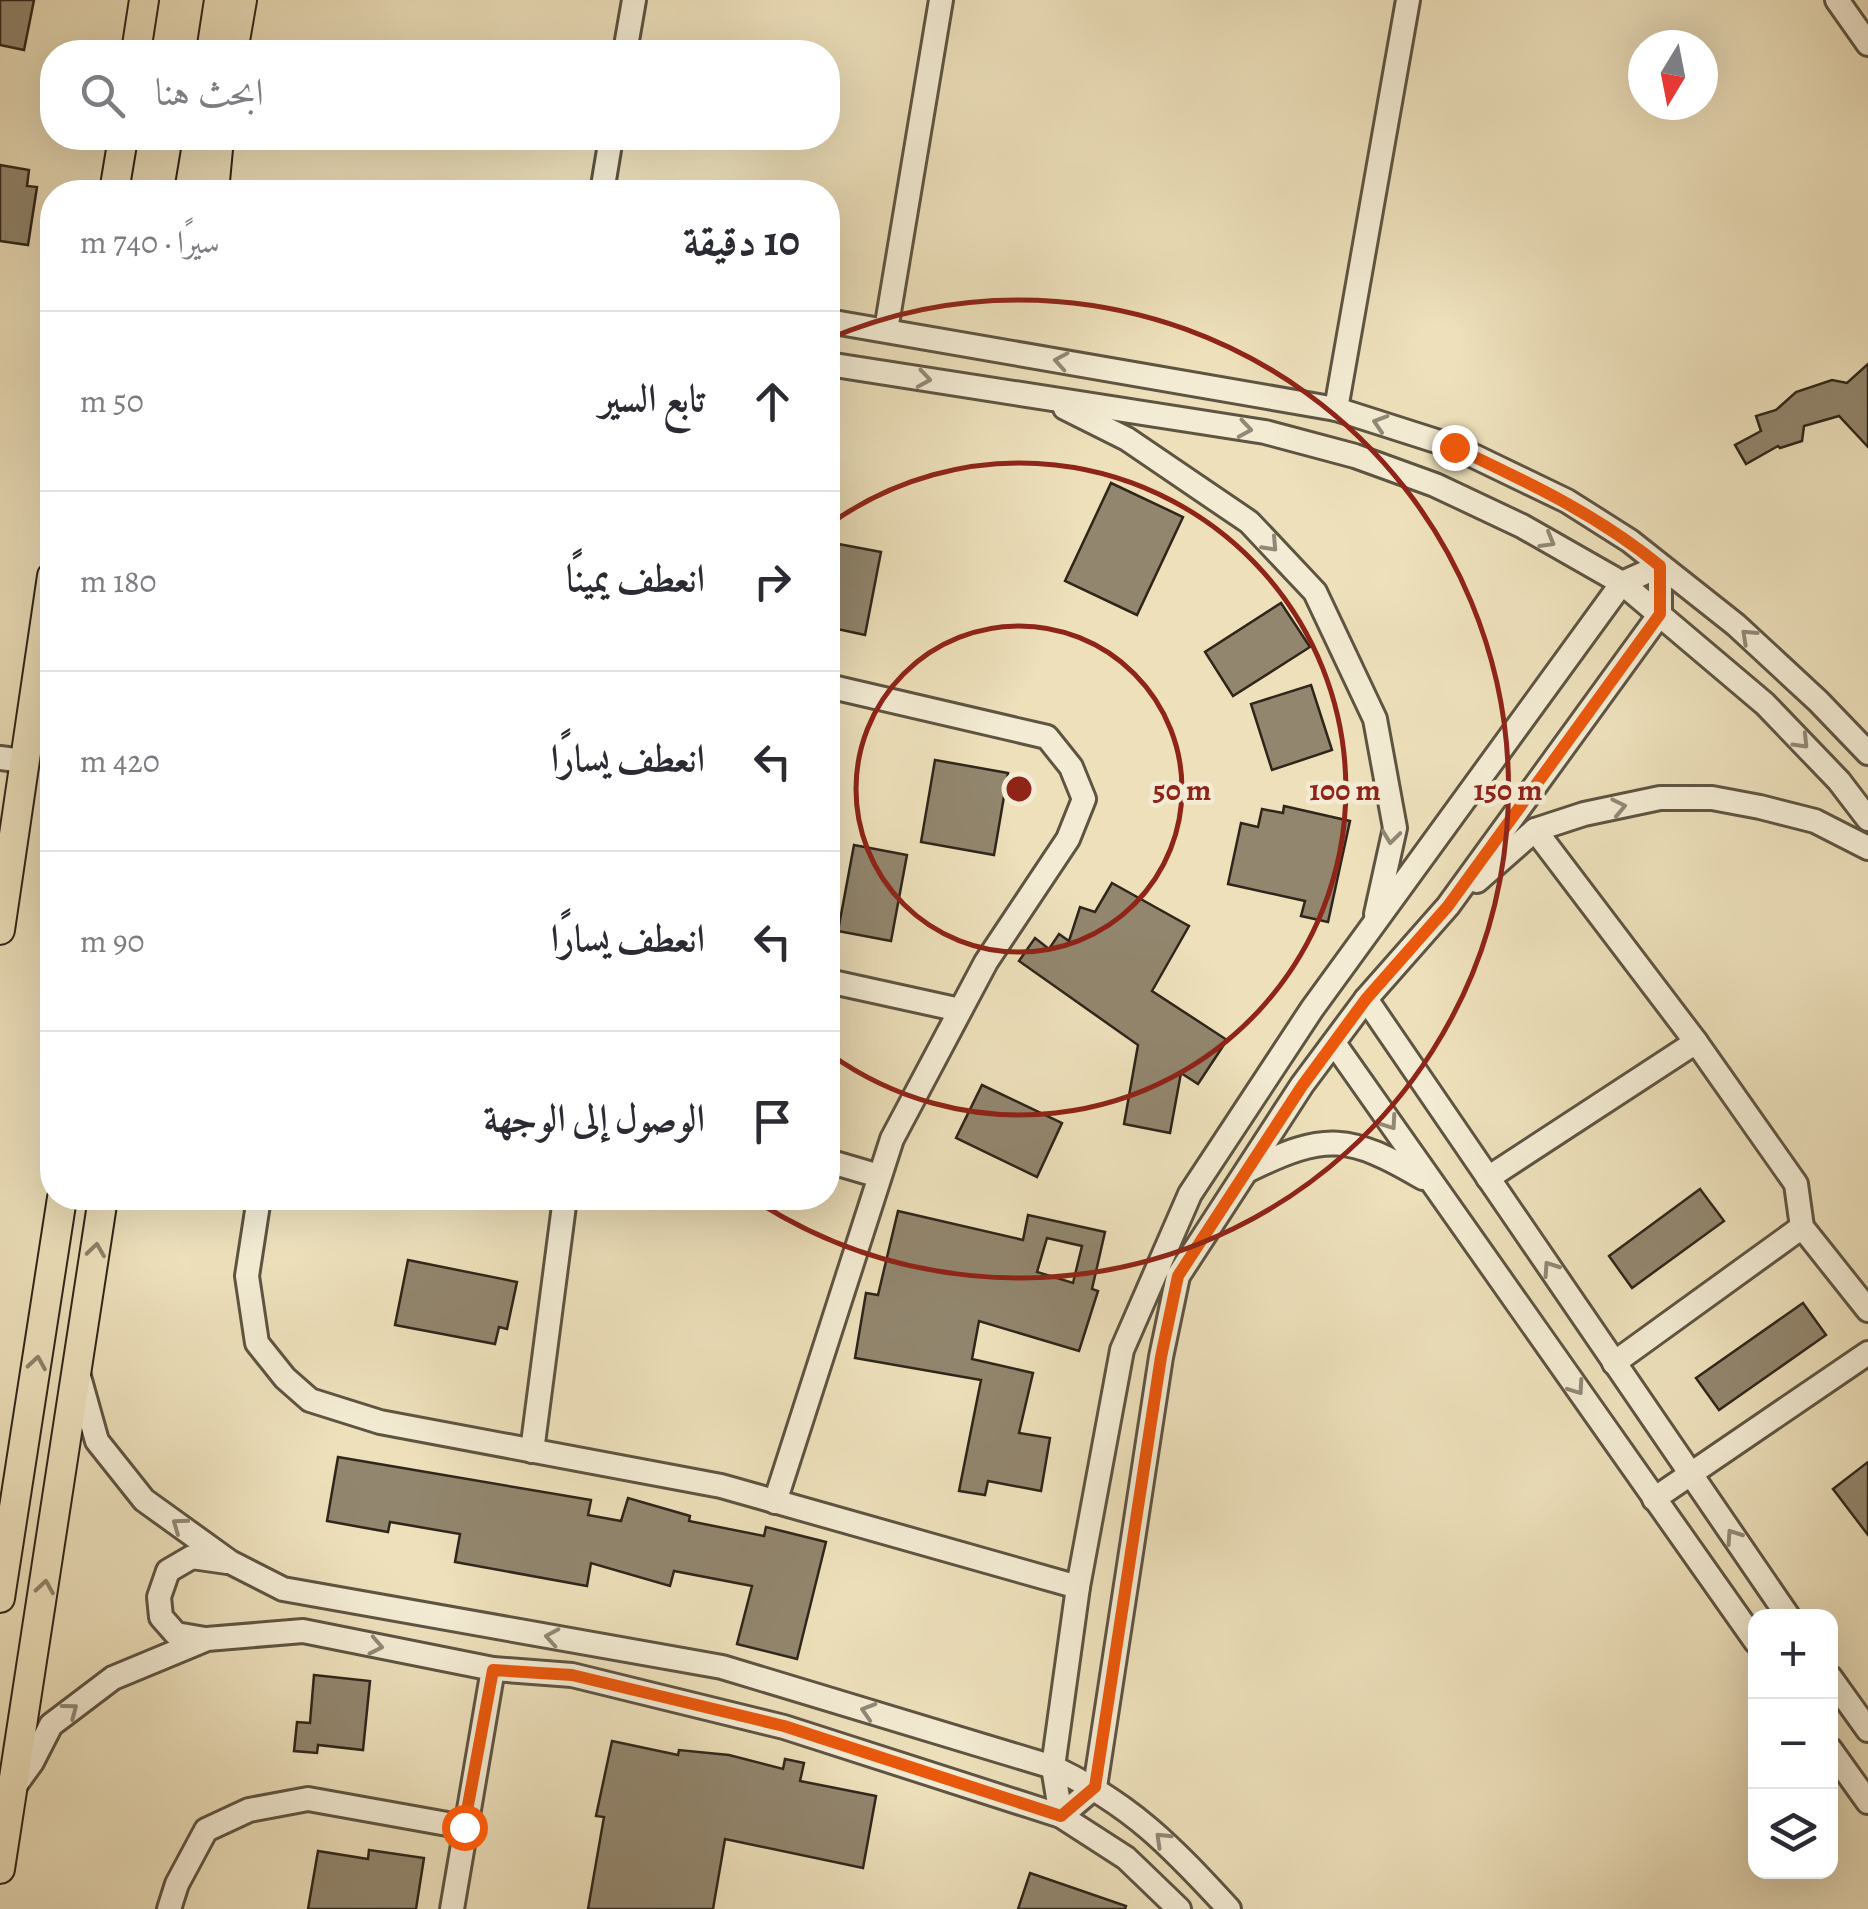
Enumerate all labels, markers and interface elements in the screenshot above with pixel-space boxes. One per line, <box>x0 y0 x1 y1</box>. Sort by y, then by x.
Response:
north arrow <box>1628 30 1718 120</box>
search box <box>40 40 840 150</box>
text: ابحث هنا <box>155 66 264 118</box>
icon: search <box>75 68 130 123</box>
text: 10 دقيقة <box>683 212 800 269</box>
text: سيرًا · 740 m <box>80 220 220 264</box>
one-way arrow <box>1053 351 1069 372</box>
one-way arrow <box>916 368 932 389</box>
text: تابع السير <box>599 372 705 424</box>
icon: ahead <box>745 374 800 429</box>
text: 50 m <box>80 379 144 423</box>
one-way arrow <box>1372 414 1389 434</box>
one-way arrow <box>1237 418 1253 439</box>
route end <box>1432 425 1478 471</box>
one-way arrow <box>1538 529 1556 548</box>
one-way arrow <box>1259 533 1277 552</box>
text: انعطف يمينًا <box>566 552 705 604</box>
icon: right <box>745 554 800 609</box>
text: 180 m <box>80 559 157 603</box>
one-way arrow <box>1741 630 1760 648</box>
one-way arrow <box>1790 731 1808 749</box>
text: انعطف يسارًا <box>551 732 705 784</box>
icon: left <box>745 734 800 789</box>
text: 420 m <box>80 739 160 783</box>
text: 50 m <box>1153 770 1211 810</box>
text: 100 m <box>1309 770 1381 810</box>
text: 150 m <box>1474 770 1543 810</box>
centre of rings <box>1001 771 1037 807</box>
one-way arrow <box>1610 797 1627 818</box>
one-way arrow <box>1381 829 1402 845</box>
text: انعطف يسارًا <box>551 912 705 964</box>
icon: left <box>745 914 800 969</box>
text: 90 m <box>80 919 145 963</box>
text: الوصول إلى الوجهة <box>484 1092 705 1144</box>
icon: arrive <box>745 1094 800 1149</box>
one-way arrow <box>1378 1111 1396 1130</box>
one-way arrow <box>84 1241 105 1258</box>
one-way arrow <box>1543 1260 1562 1278</box>
one-way arrow <box>26 1355 47 1372</box>
one-way arrow <box>1565 1377 1583 1396</box>
one-way arrow <box>172 1519 191 1538</box>
one-way arrow <box>1726 1529 1745 1547</box>
one-way arrow <box>33 1578 54 1595</box>
map controls <box>1748 1609 1838 1879</box>
button: + <box>1748 1609 1838 1699</box>
one-way arrow <box>543 1627 560 1648</box>
one-way arrow <box>367 1634 384 1655</box>
button: − <box>1748 1699 1838 1789</box>
one-way arrow <box>860 1702 877 1723</box>
one-way arrow <box>60 1704 78 1721</box>
button: layers <box>1748 1789 1838 1879</box>
route start <box>442 1805 488 1851</box>
one-way arrow <box>1155 1833 1173 1851</box>

